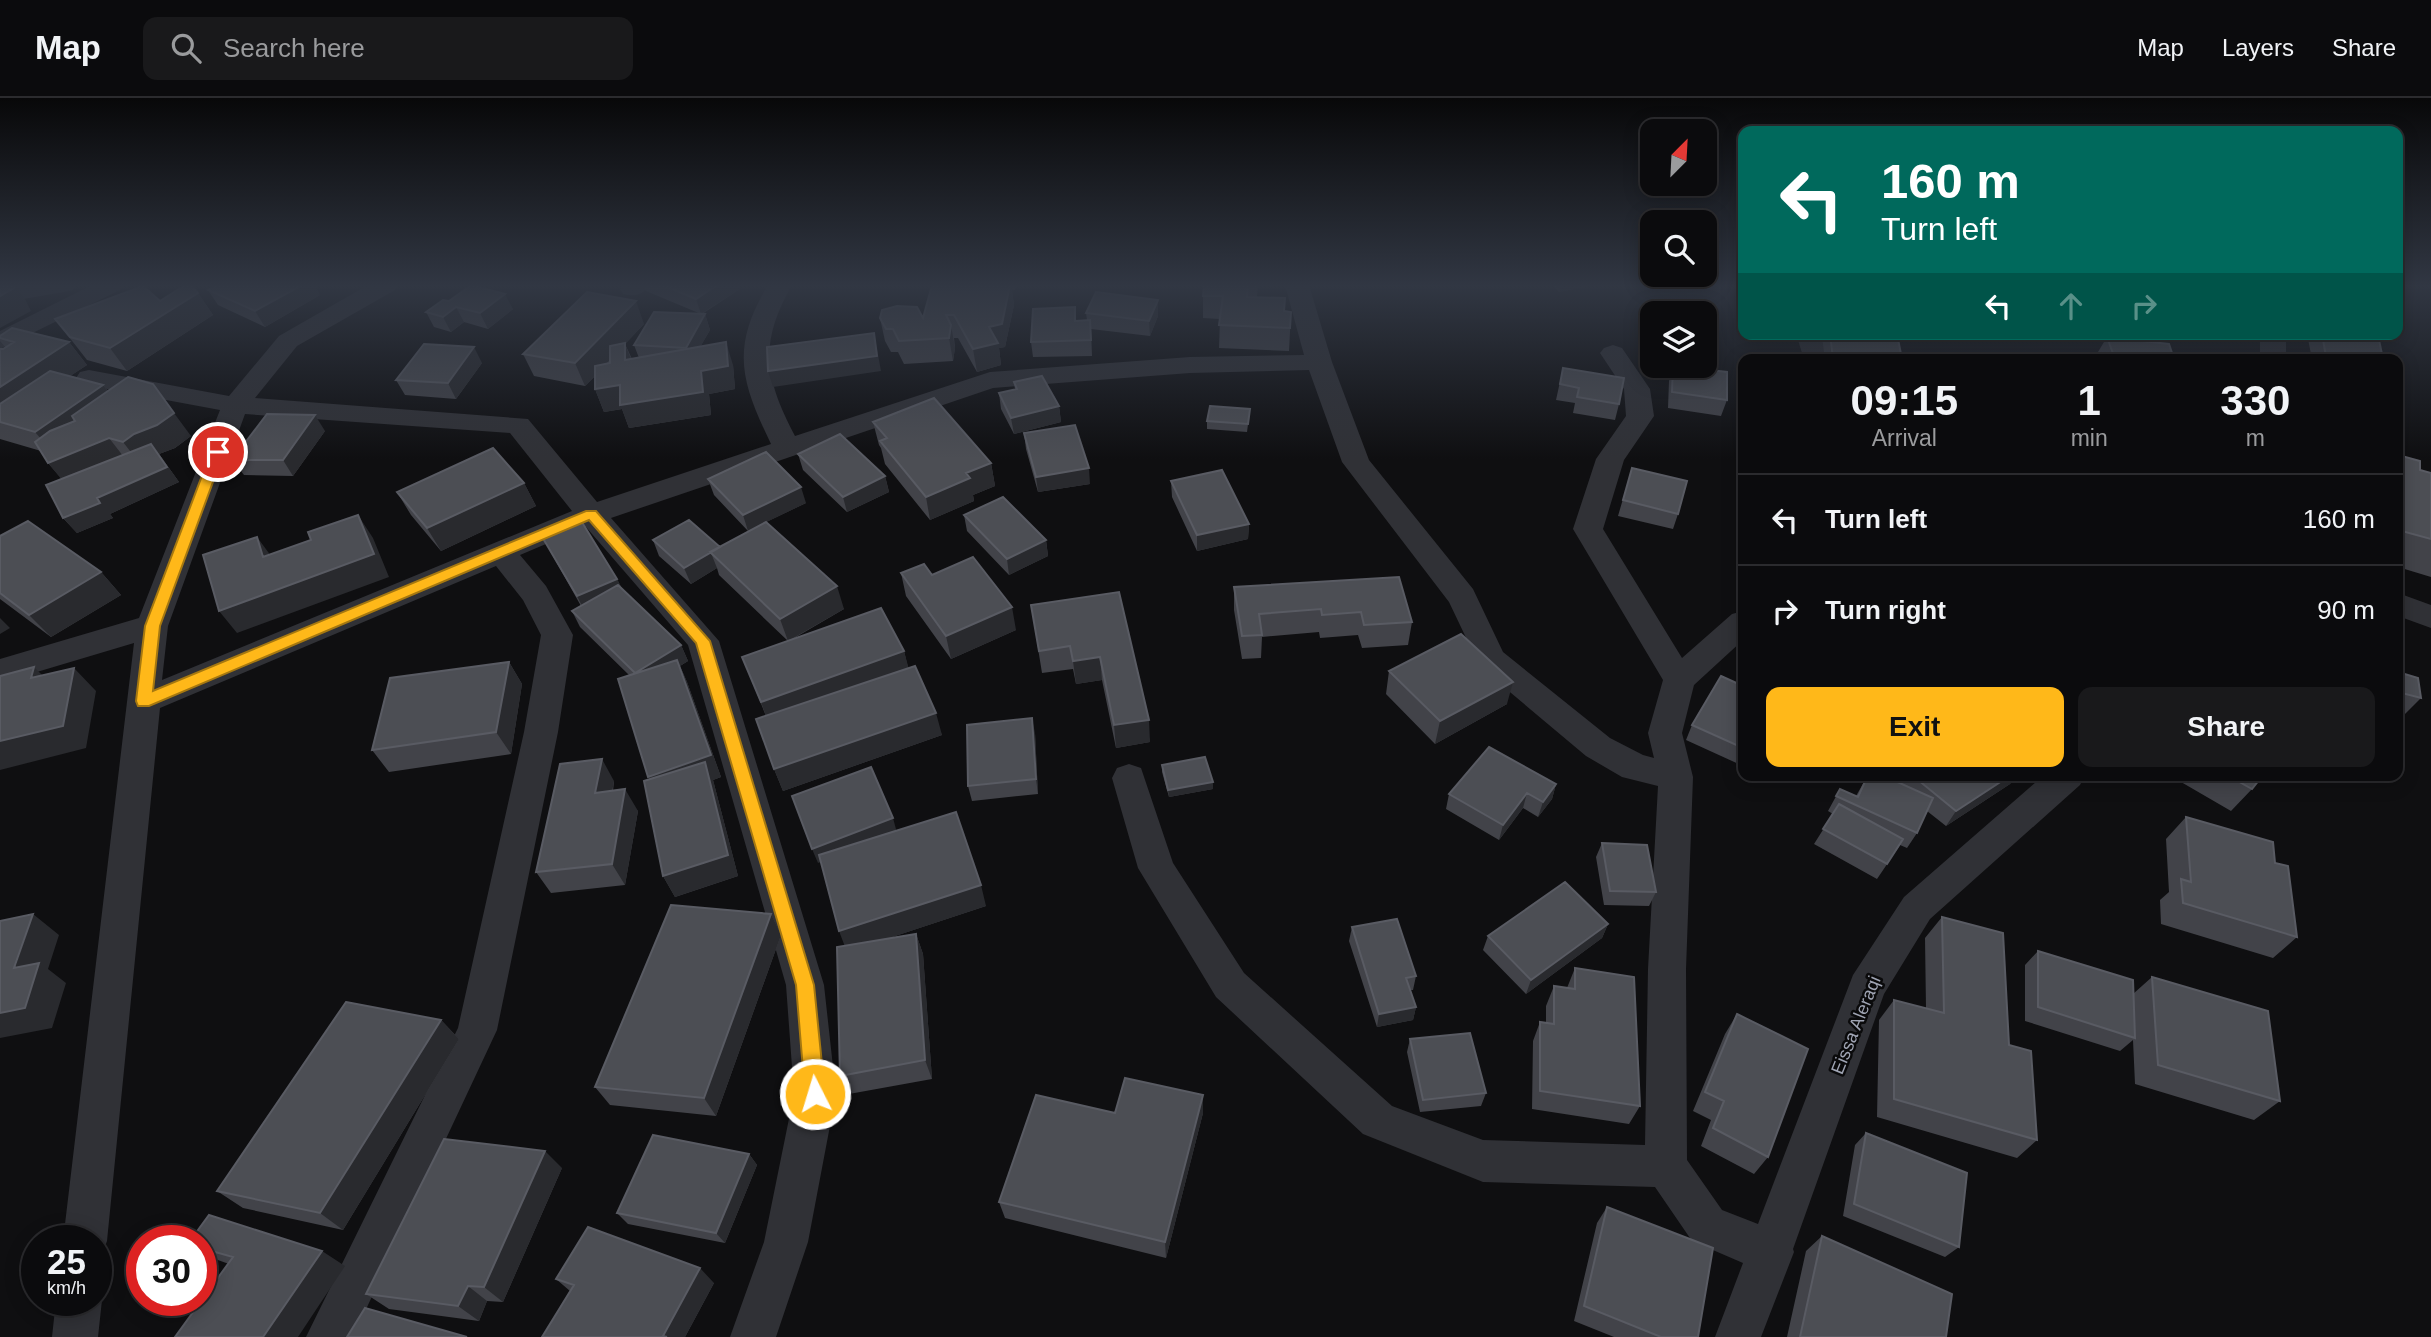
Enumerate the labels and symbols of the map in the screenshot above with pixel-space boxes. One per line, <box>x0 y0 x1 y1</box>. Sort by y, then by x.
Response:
north arrow <box>1640 119 1717 196</box>
pin <box>188 422 248 482</box>
street label: Eissa Aleraqi <box>1827 973 1885 1077</box>
position arrow <box>778 1057 852 1131</box>
speed limit sign: 30 <box>126 1225 217 1316</box>

